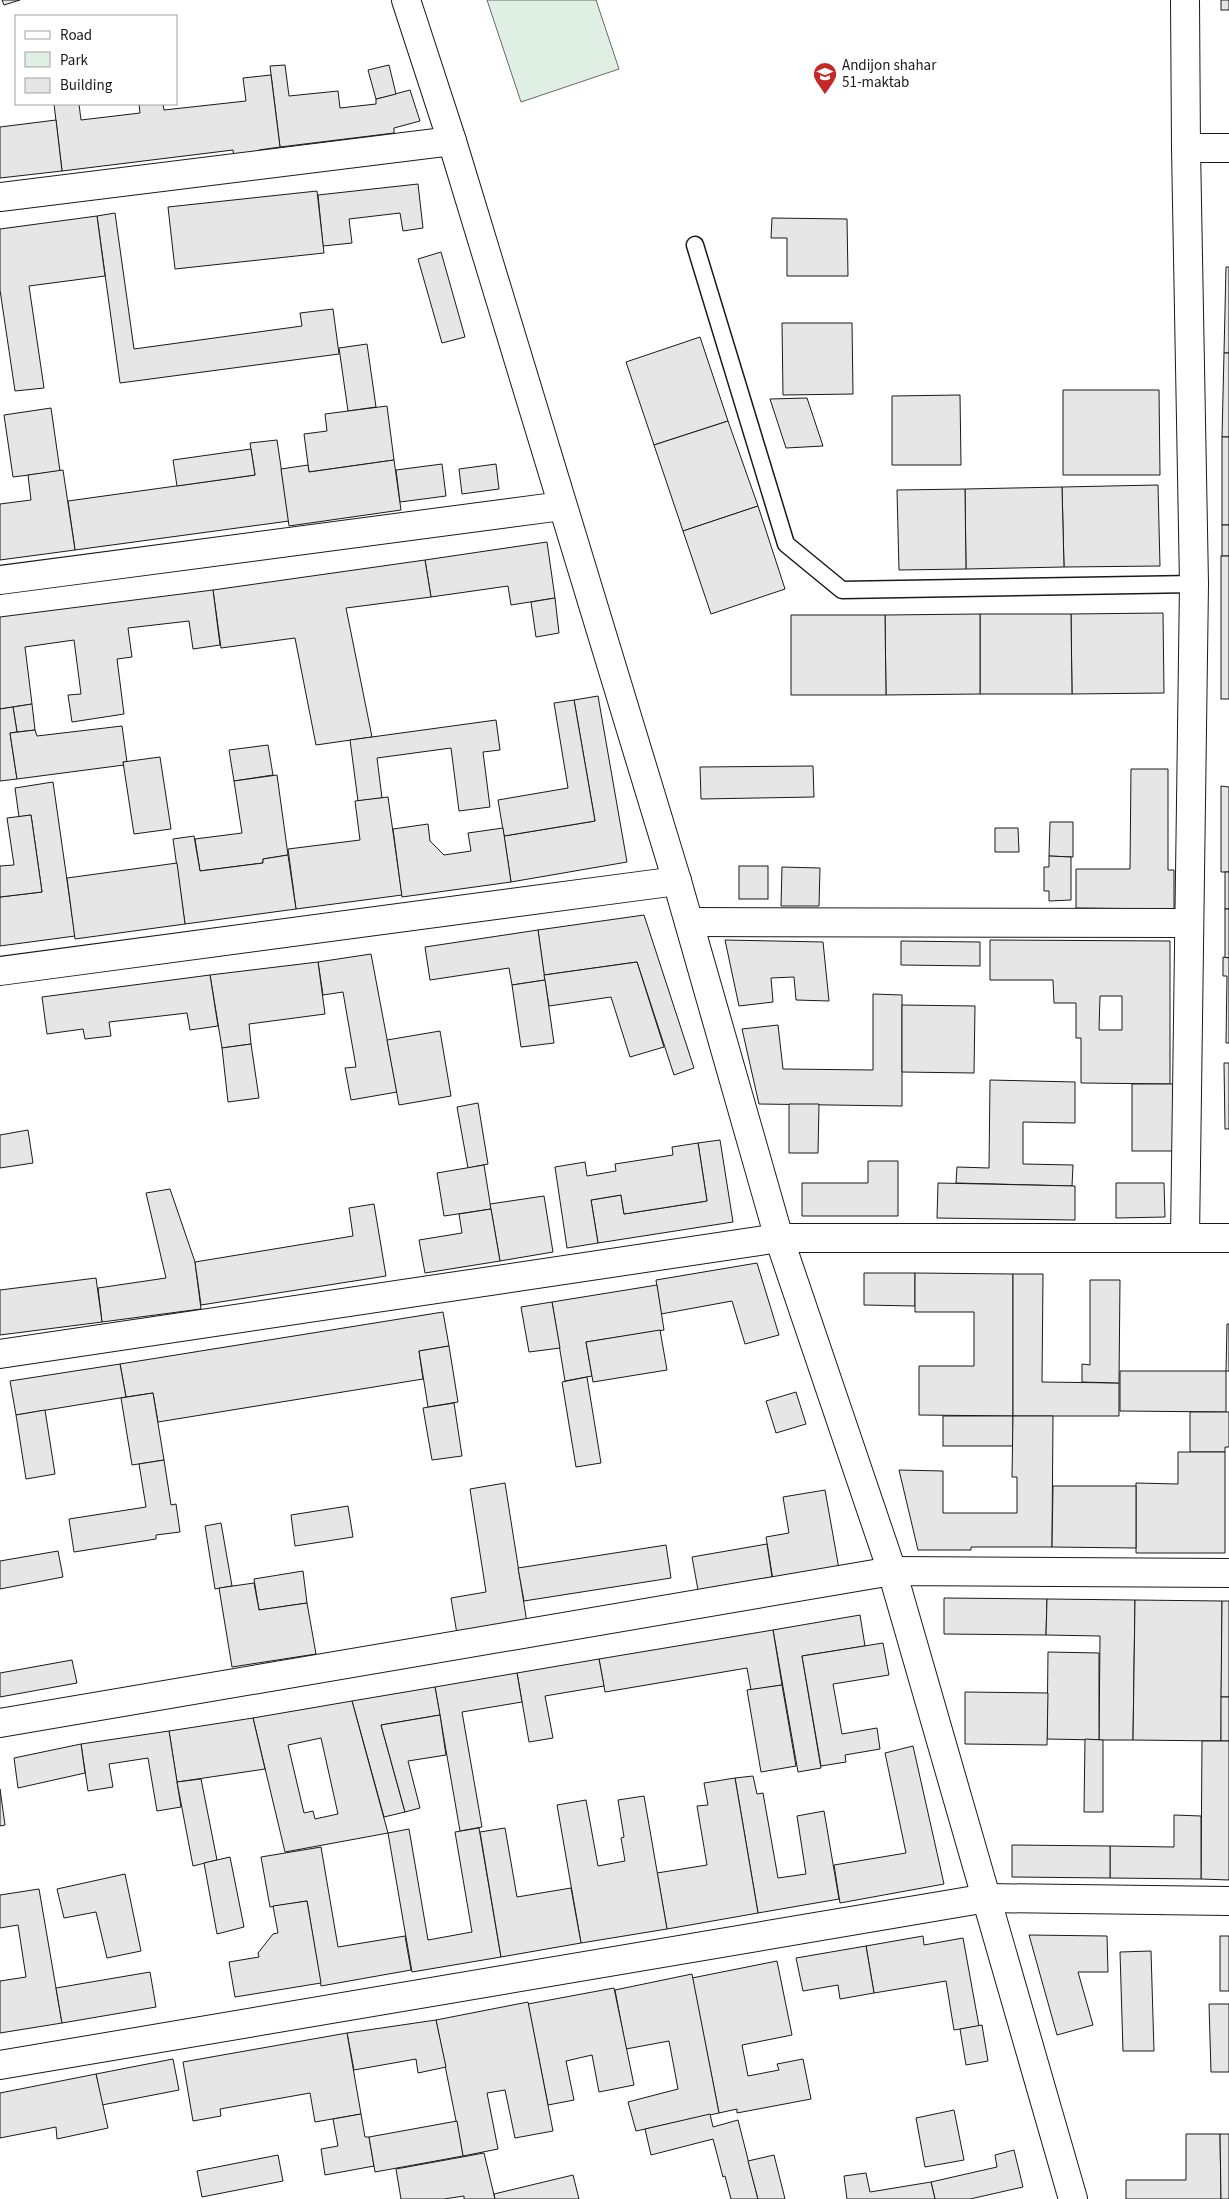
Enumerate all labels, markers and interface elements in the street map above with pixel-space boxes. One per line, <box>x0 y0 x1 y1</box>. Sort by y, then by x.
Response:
legend <box>15 15 178 105</box>
text: Road <box>60 25 92 46</box>
text: Park <box>60 50 89 71</box>
place label: Andijon shahar 51-maktab <box>842 55 937 93</box>
school or university icon: Andijon shahar 51-maktab <box>812 61 838 95</box>
text: Building <box>60 75 113 96</box>

